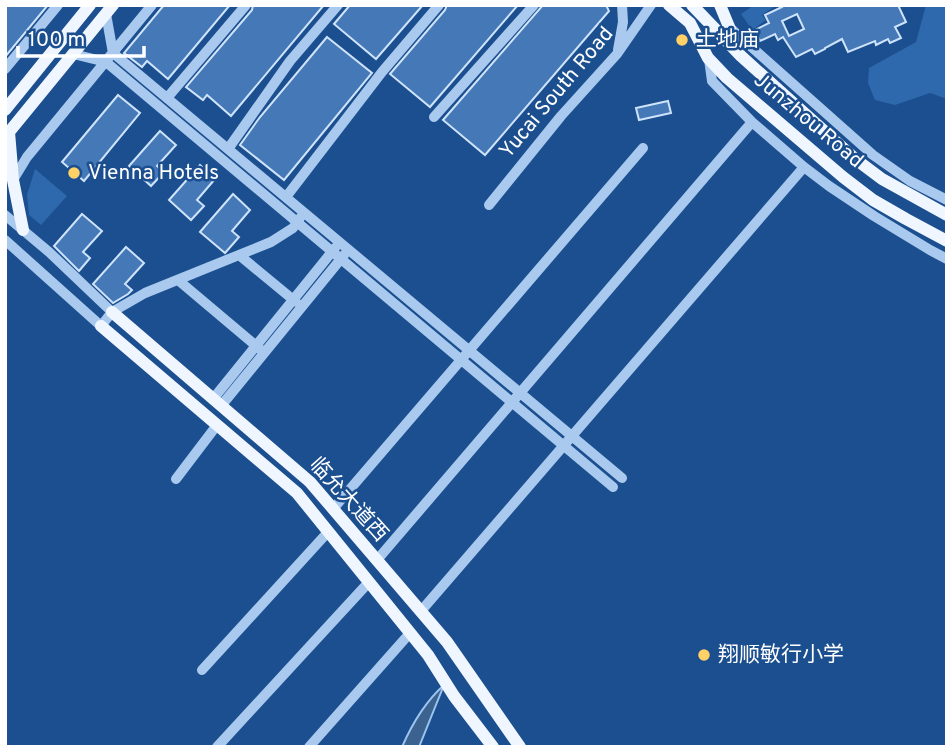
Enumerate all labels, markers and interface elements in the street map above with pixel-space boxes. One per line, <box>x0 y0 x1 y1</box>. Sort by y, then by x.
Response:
scale bar <box>18 14 144 58</box>
street label: Yucai South Road <box>494 21 620 165</box>
text: 100 m <box>28 27 85 54</box>
place label: 土地庙 <box>696 27 759 54</box>
marker: 土地庙 <box>674 32 690 48</box>
street label: Junzhou Road <box>748 67 868 175</box>
place label: Vienna Hotels <box>88 160 219 187</box>
marker: Vienna Hotels <box>66 165 82 181</box>
street label: 临允大道西 <box>303 452 393 548</box>
place label: 翔顺敏行小学 <box>718 642 844 669</box>
marker: 翔顺敏行小学 <box>696 647 712 663</box>

